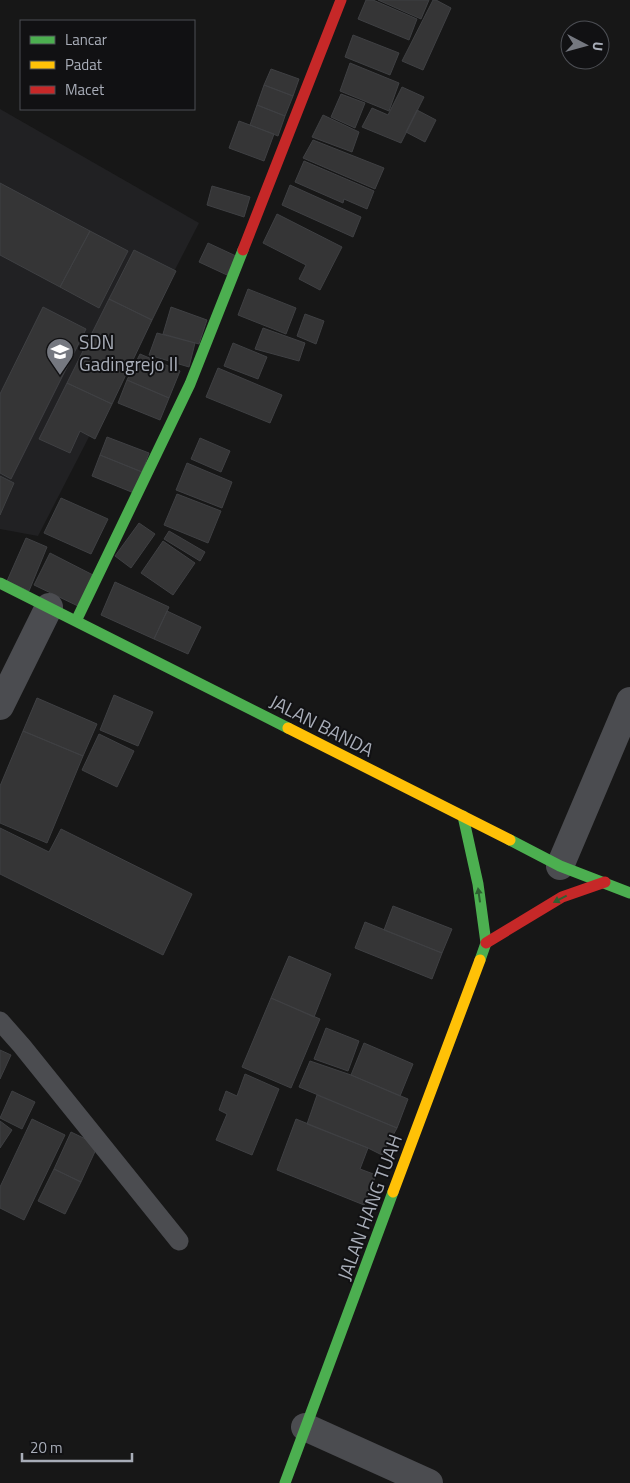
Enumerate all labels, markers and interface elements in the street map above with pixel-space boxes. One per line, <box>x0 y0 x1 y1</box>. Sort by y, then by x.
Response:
legend <box>20 20 195 110</box>
north arrow <box>560 20 610 70</box>
text: Lancar <box>65 28 107 51</box>
text: U <box>588 41 609 52</box>
text: Padat <box>65 53 103 76</box>
text: Macet <box>65 78 105 101</box>
place label: SDN Gadingrejo II <box>79 327 178 378</box>
school or university icon: SDN Gadingrejo II <box>45 337 75 376</box>
street label: JALAN BANDA <box>265 686 379 764</box>
one-way arrow <box>475 886 483 902</box>
one-way arrow <box>552 895 567 903</box>
street label: JALAN HANG TUAH <box>329 1130 409 1284</box>
scale bar <box>22 1430 132 1462</box>
text: 20 m <box>30 1436 63 1459</box>

